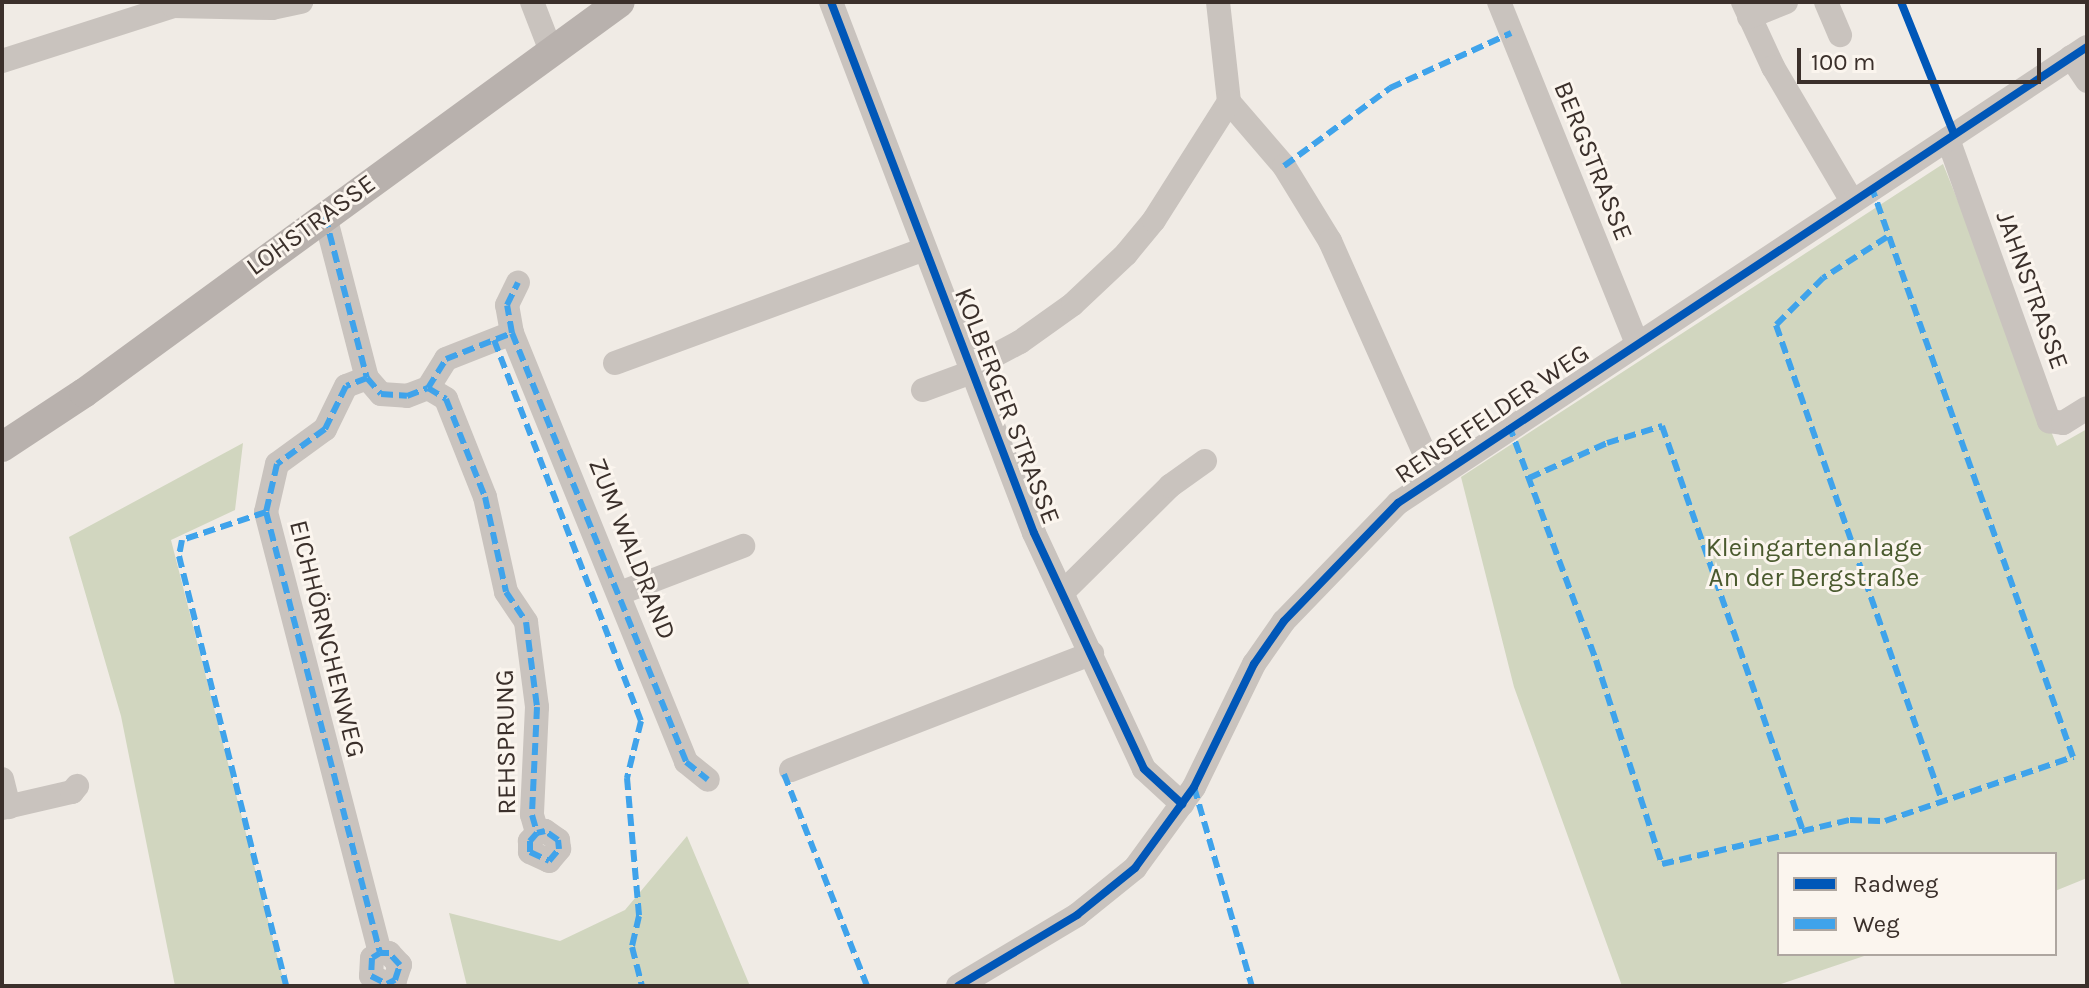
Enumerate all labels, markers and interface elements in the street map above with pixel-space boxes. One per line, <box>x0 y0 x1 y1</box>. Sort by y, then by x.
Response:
scale bar <box>1801 32 2045 82</box>
text: 100 m <box>1811 48 1876 76</box>
street label: BERGSTRASSE <box>1547 77 1639 245</box>
street label: LOHSTRASSE <box>240 168 382 282</box>
street label: JAHNSTRASSE <box>1989 207 2075 373</box>
street label: KOLBERGER STRASSE <box>948 283 1066 529</box>
street label: RENSEFELDER WEG <box>1389 337 1595 491</box>
street label: ZUM WALDRAND <box>581 454 683 644</box>
street label: EICHHÖRNCHENWEG <box>282 517 372 761</box>
park label: Kleingartenanlage An der Bergstraße <box>1706 532 1922 594</box>
street label: REHSPRUNG <box>489 669 523 815</box>
legend <box>1777 852 2057 956</box>
text: Radweg <box>1853 870 1938 898</box>
text: Weg <box>1853 910 1900 938</box>

